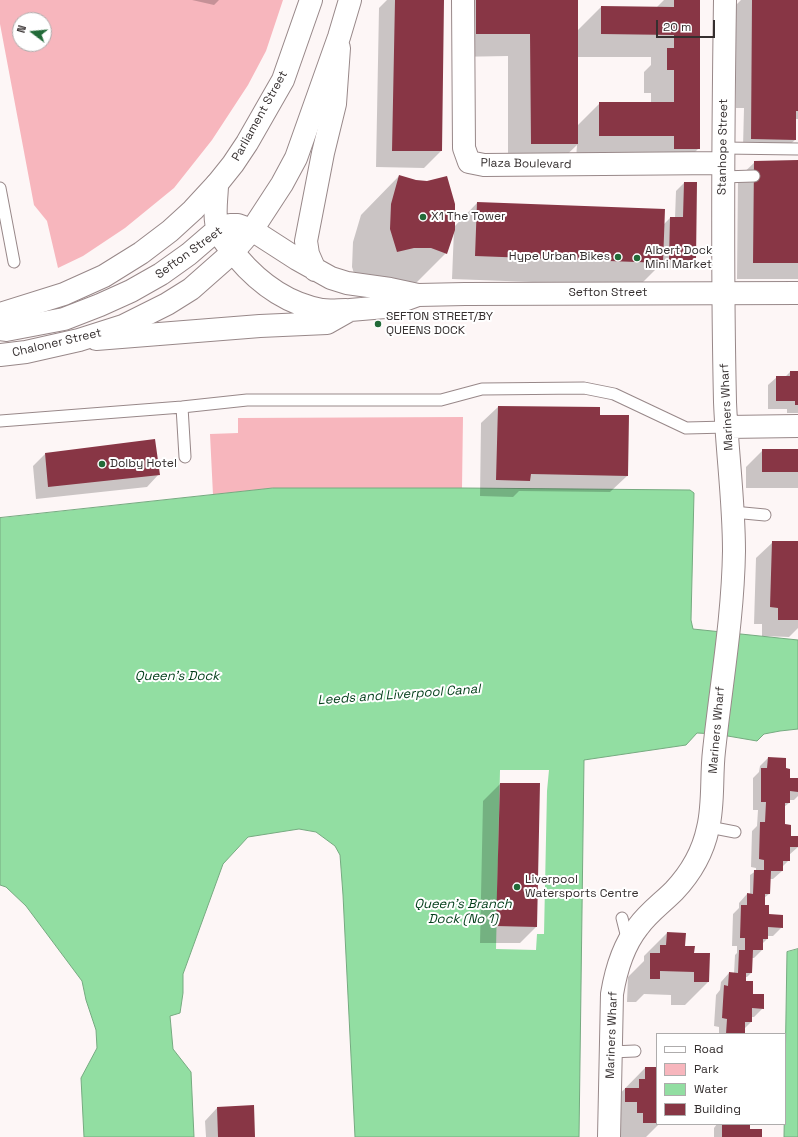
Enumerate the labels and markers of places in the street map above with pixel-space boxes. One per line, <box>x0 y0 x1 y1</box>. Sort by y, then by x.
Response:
place label: X1 The Tower <box>431 210 506 224</box>
marker: X1 The Tower <box>418 212 428 222</box>
place label: Albert Dock Mini Market <box>645 244 712 272</box>
place label: Hype Urban Bikes <box>509 250 610 264</box>
marker: Hype Urban Bikes <box>613 252 623 262</box>
marker: Albert Dock Mini Market <box>632 253 642 263</box>
place label: SEFTON STREET/BY QUEENS DOCK <box>386 310 493 338</box>
marker: SEFTON STREET/BY QUEENS DOCK <box>373 319 383 329</box>
place label: Dolby Hotel <box>110 457 177 471</box>
marker: Dolby Hotel <box>97 459 107 469</box>
place label: Liverpool Watersports Centre <box>525 873 639 901</box>
marker: Liverpool Watersports Centre <box>512 882 522 892</box>

